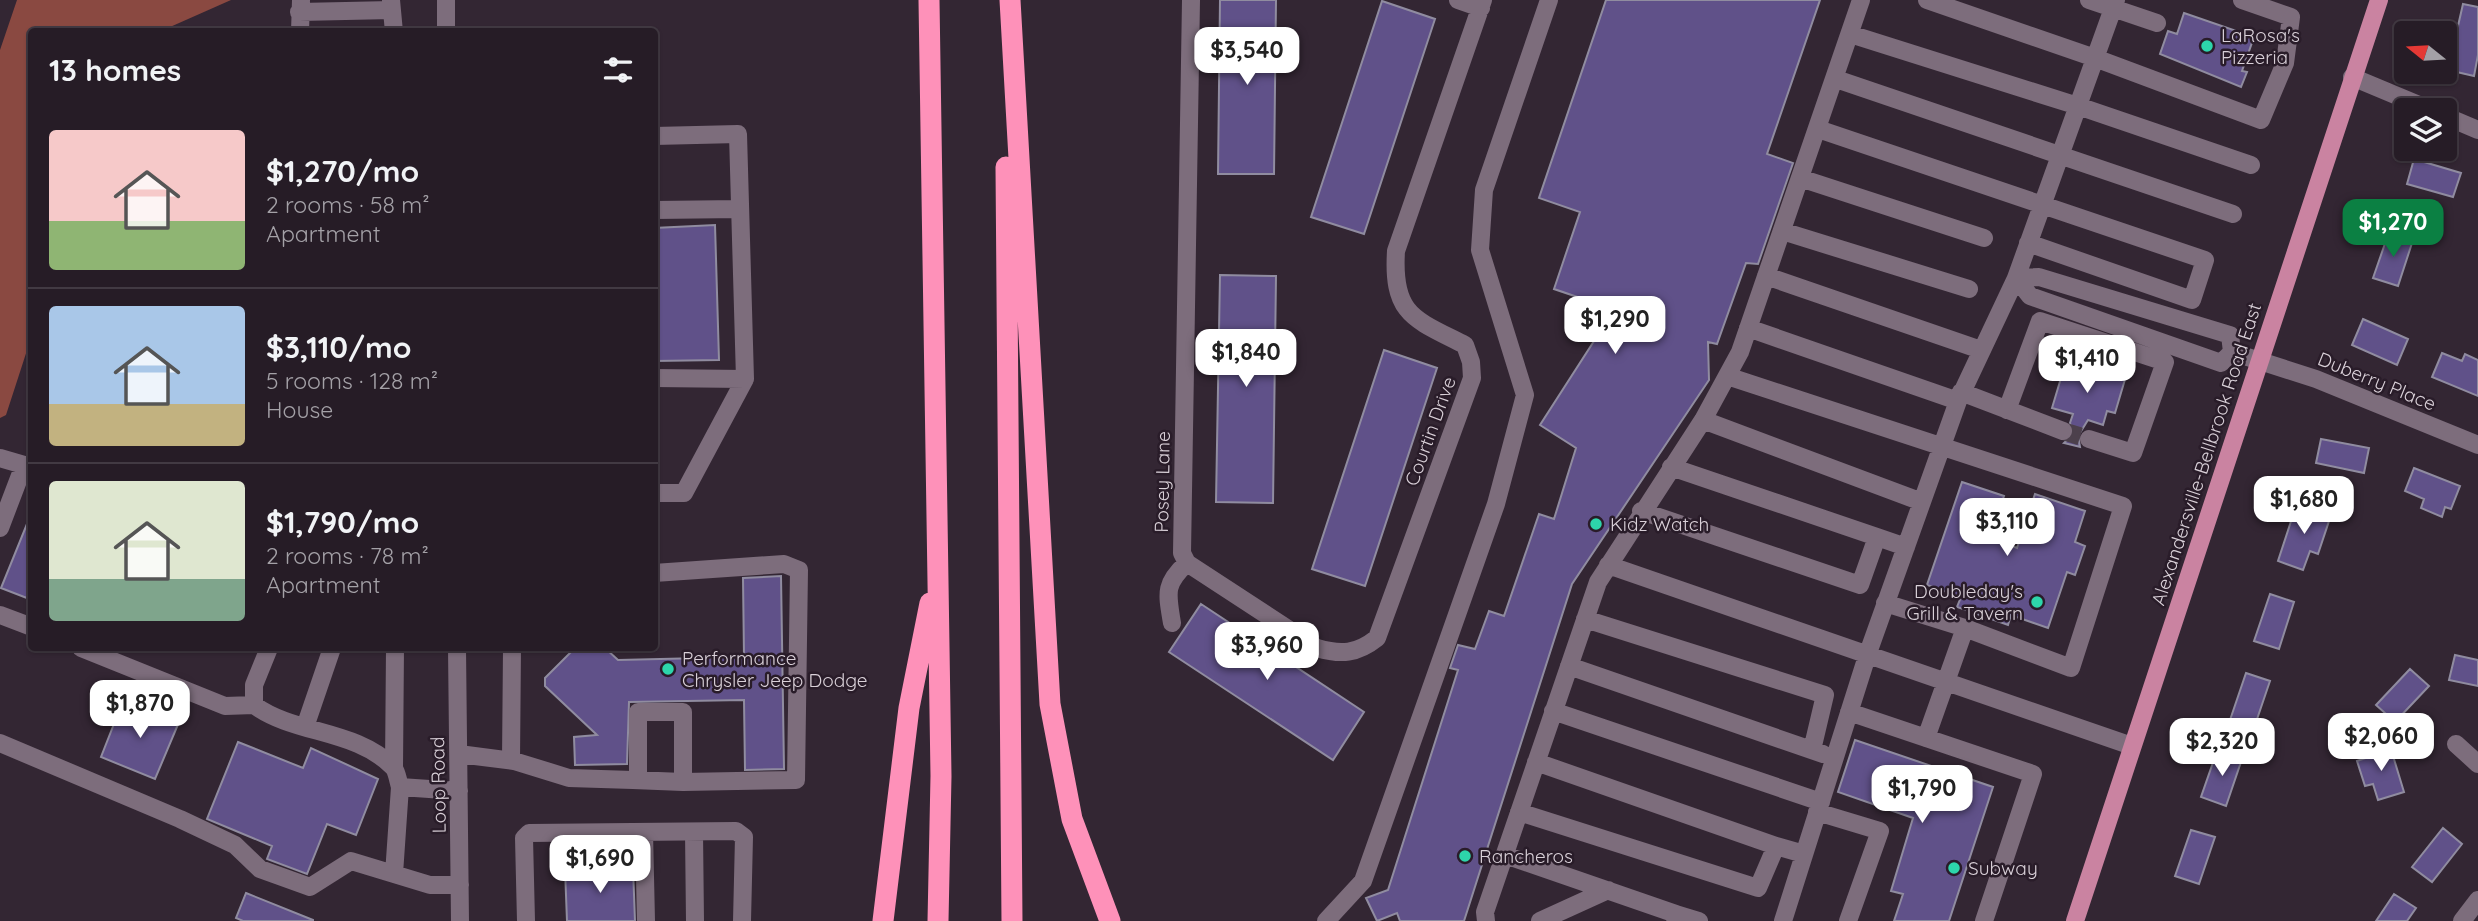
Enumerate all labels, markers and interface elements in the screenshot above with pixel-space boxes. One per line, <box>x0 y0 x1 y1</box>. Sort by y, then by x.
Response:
north arrow <box>2394 21 2457 84</box>
map controls <box>2394 21 2457 161</box>
place label: LaRosa's Pizzeria <box>2221 23 2300 69</box>
pin: $3,540 <box>1190 28 1304 87</box>
text: $3,540 <box>1210 35 1284 64</box>
marker: LaRosa's Pizzeria <box>2199 38 2215 54</box>
text: 13 homes <box>49 51 181 89</box>
icon: filters <box>599 51 637 89</box>
button: layers <box>2394 98 2457 161</box>
text: $1,270/mo <box>266 152 419 190</box>
icon: home <box>105 158 189 242</box>
text: 2 rooms · 58 m² <box>266 190 429 219</box>
pin: $1,270 <box>2336 200 2450 259</box>
text: $1,270 <box>2359 207 2427 236</box>
text: Apartment <box>266 219 380 248</box>
pin: $1,290 <box>1558 296 1672 356</box>
street label: Alexandersville-Bellbrook Road East <box>2146 300 2266 608</box>
text: $1,290 <box>1580 304 1650 333</box>
text: $3,110/mo <box>266 328 411 366</box>
pin: $1,840 <box>1189 330 1303 389</box>
icon: home <box>105 334 189 418</box>
pin: $1,410 <box>2030 336 2144 395</box>
text: $1,840 <box>1211 337 1281 366</box>
text: $1,410 <box>2055 343 2119 372</box>
street label: Duberry Place <box>2314 346 2440 416</box>
text: 5 rooms · 128 m² <box>266 366 438 395</box>
street label: Courtin Drive <box>1399 373 1461 489</box>
text: House <box>266 395 333 424</box>
street label: Posey Lane <box>1149 431 1175 533</box>
pin: $1,680 <box>2247 476 2361 536</box>
text: $1,680 <box>2270 484 2338 513</box>
pin: $3,110 <box>1950 498 2064 558</box>
text: $1,790/mo <box>266 503 419 541</box>
text: $3,110 <box>1976 506 2038 535</box>
icon: home <box>105 509 189 593</box>
place label: Kidz Watch <box>1610 512 1709 536</box>
marker: Kidz Watch <box>1588 516 1604 532</box>
text: 2 rooms · 78 m² <box>266 541 429 570</box>
text: Apartment <box>266 570 380 599</box>
place label: Doubleday's Grill & Tavern <box>1907 579 2023 625</box>
marker: Doubleday's Grill & Tavern <box>2029 594 2045 610</box>
pin: $3,960 <box>1210 622 1324 682</box>
text: $3,960 <box>1231 630 1303 659</box>
place label: Performance Chrysler Jeep Dodge <box>682 646 868 692</box>
marker: Performance Chrysler Jeep Dodge <box>660 661 676 677</box>
pin: $1,870 <box>83 680 197 740</box>
text: $1,870 <box>106 688 174 717</box>
pin: $2,060 <box>2324 714 2438 773</box>
pin: $2,320 <box>2165 718 2279 778</box>
text: $2,060 <box>2344 721 2418 750</box>
text: $2,320 <box>2186 726 2258 755</box>
street label: Loop Road <box>425 736 451 834</box>
pin: $1,790 <box>1865 766 1979 825</box>
text: $1,790 <box>1888 773 1956 802</box>
pin: $1,690 <box>543 836 657 895</box>
text: $1,690 <box>566 843 634 872</box>
place label: Rancheros <box>1479 844 1573 868</box>
marker: Rancheros <box>1457 848 1473 864</box>
place label: Subway <box>1968 856 2038 880</box>
marker: Subway <box>1946 860 1962 876</box>

